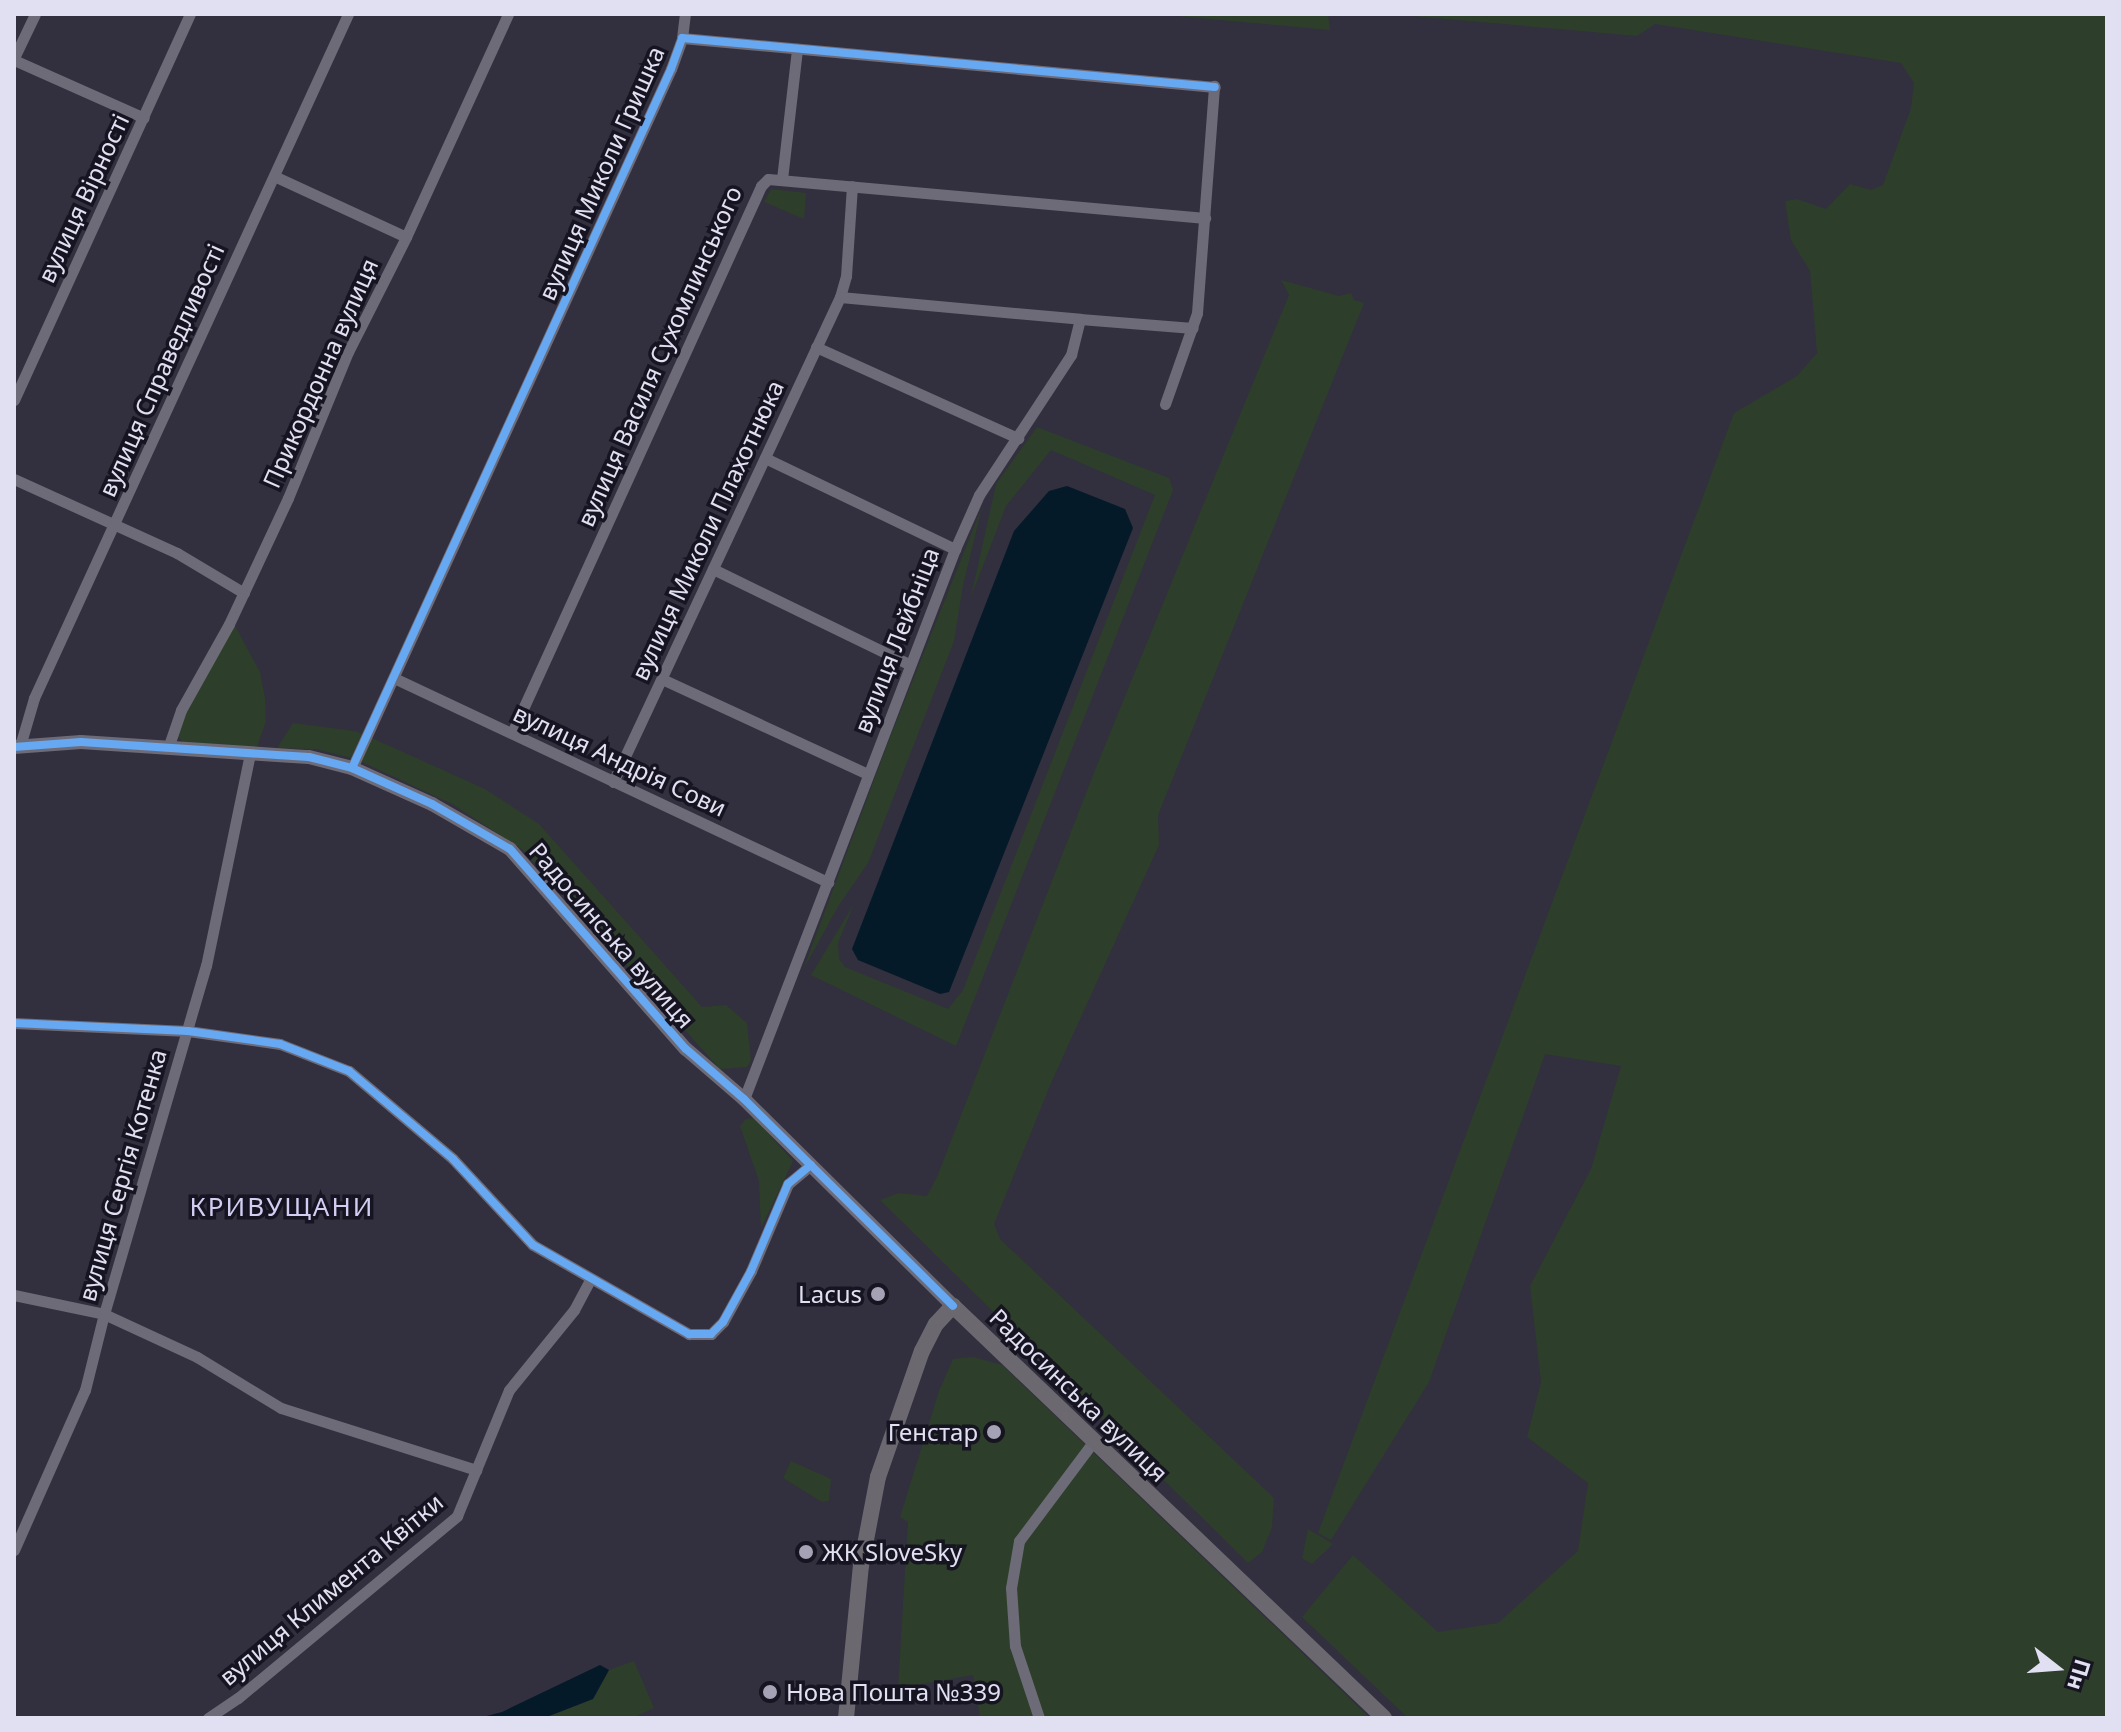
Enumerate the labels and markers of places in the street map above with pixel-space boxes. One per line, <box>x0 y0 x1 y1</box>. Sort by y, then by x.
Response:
place label: Lacus <box>798 1280 862 1308</box>
marker: Lacus <box>869 1285 887 1303</box>
place label: Генстар <box>888 1418 978 1446</box>
marker: Генстар <box>985 1423 1003 1441</box>
place label: ЖК SloveSky <box>822 1538 962 1566</box>
marker: ЖК SloveSky <box>797 1543 815 1561</box>
place label: Нова Пошта №339 <box>786 1678 1001 1706</box>
marker: Нова Пошта №339 <box>761 1683 779 1701</box>

